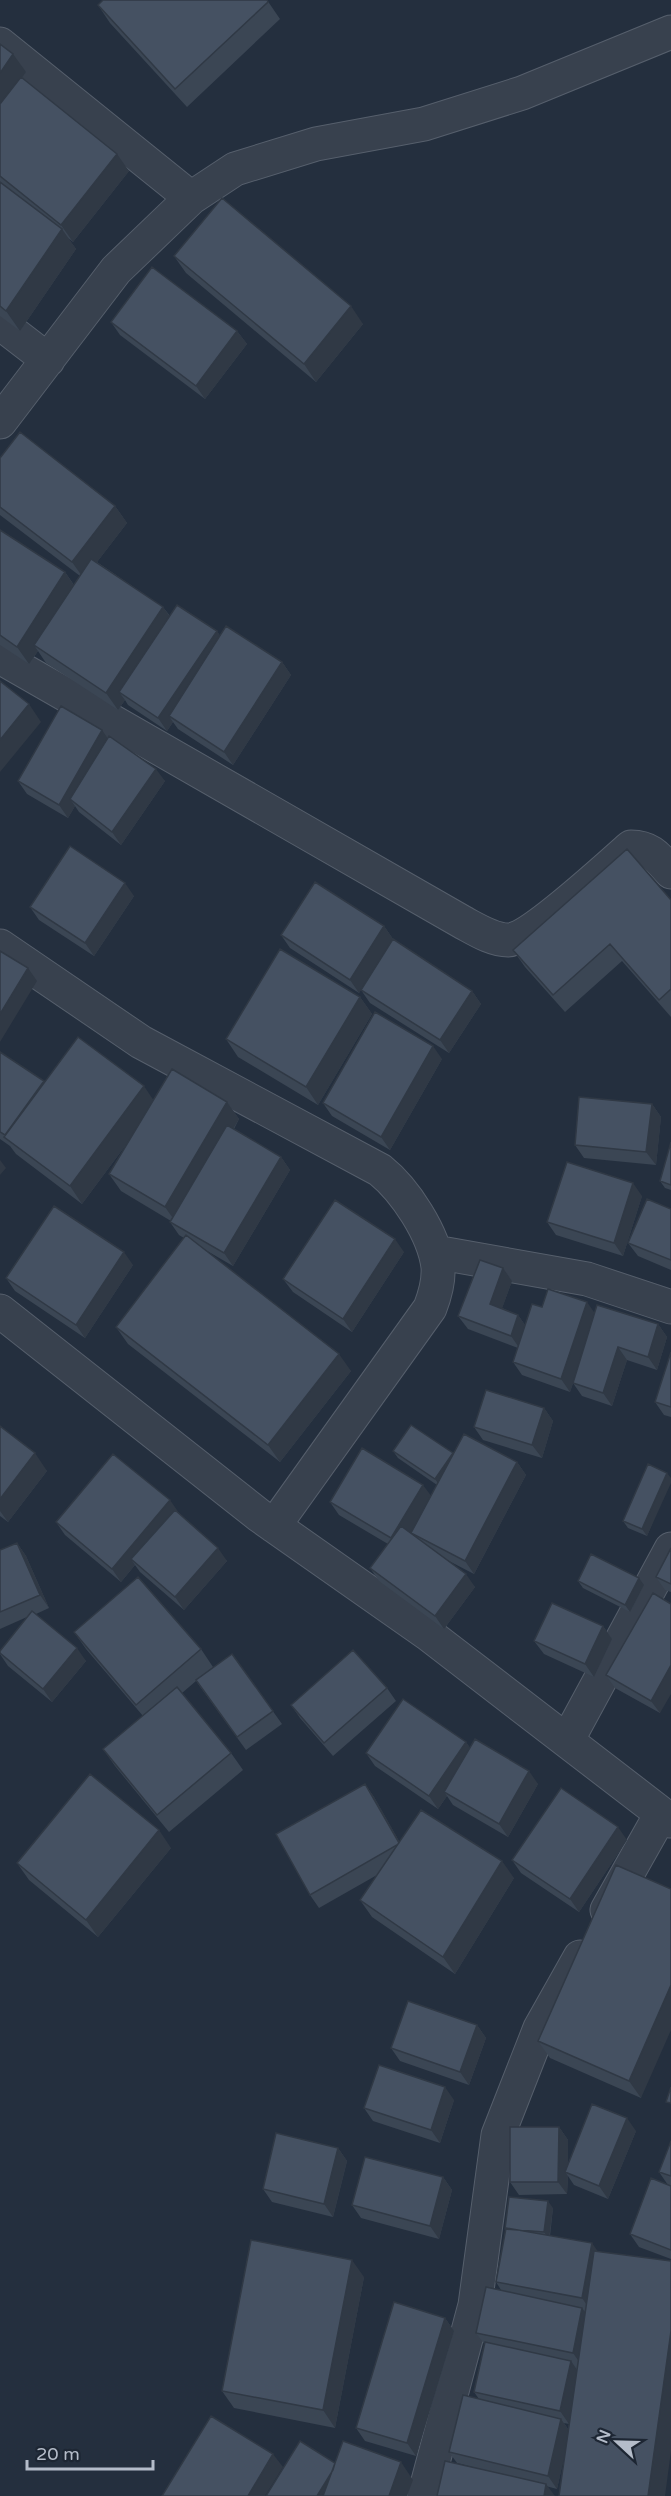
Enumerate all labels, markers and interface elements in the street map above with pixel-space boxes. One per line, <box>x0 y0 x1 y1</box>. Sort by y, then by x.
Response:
north arrow <box>587 2412 647 2472</box>
text: N <box>592 2427 616 2446</box>
scale bar <box>27 2433 153 2471</box>
text: 20 m <box>36 2443 80 2465</box>

